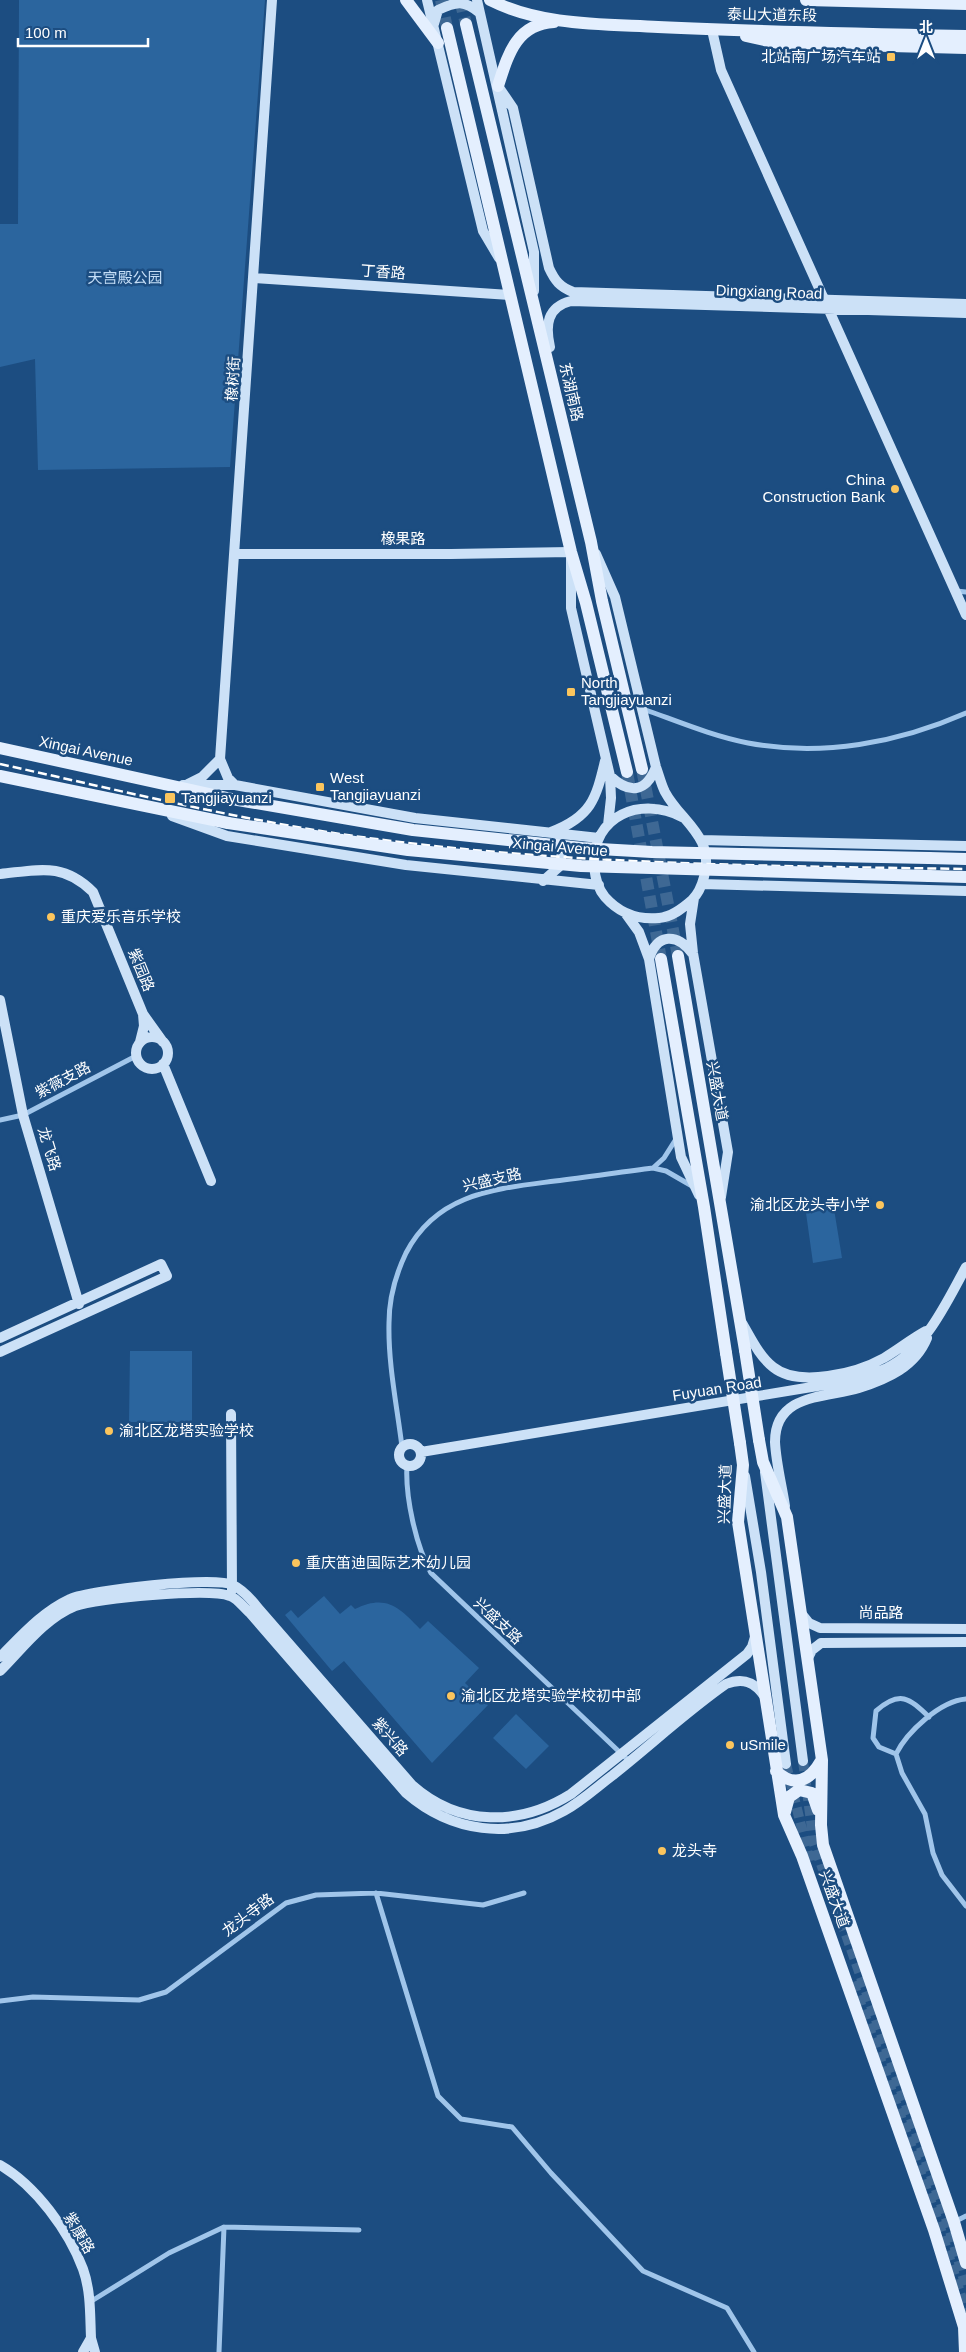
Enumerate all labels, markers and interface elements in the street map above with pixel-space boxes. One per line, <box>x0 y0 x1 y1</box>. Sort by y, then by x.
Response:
street label: 泰山大道东段 <box>727 5 817 24</box>
scale bar <box>18 15 148 47</box>
north arrow <box>901 15 951 65</box>
text: 北 <box>919 19 933 35</box>
text: 100 m <box>25 24 67 41</box>
place label: 北站南广场汽车站 <box>761 48 881 65</box>
marker: 北站南广场汽车站 <box>885 51 897 63</box>
street label: 丁香路 <box>360 261 406 282</box>
park label: 天宫殿公园 <box>87 269 163 286</box>
street label: Dingxiang Road <box>715 281 823 302</box>
street label: 橡树街 <box>222 356 243 402</box>
street label: 东湖南路 <box>556 361 587 423</box>
place label: China Construction Bank <box>762 471 886 505</box>
marker: China Construction Bank <box>889 483 901 495</box>
street label: 橡果路 <box>380 530 426 547</box>
place label: North Tangjiayuanzi <box>581 674 672 708</box>
marker: North Tangjiayuanzi <box>565 686 577 698</box>
street label: Xingai Avenue <box>38 732 135 769</box>
place label: West Tangjiayuanzi <box>330 769 421 803</box>
marker: West Tangjiayuanzi <box>314 781 326 793</box>
place label: Tangjiayuanzi <box>181 789 272 806</box>
marker: Tangjiayuanzi <box>163 791 177 805</box>
street label: Xingai Avenue <box>512 834 608 859</box>
place label: 重庆爱乐音乐学校 <box>61 908 181 925</box>
marker: 重庆爱乐音乐学校 <box>45 911 57 923</box>
street label: 紫园路 <box>125 946 158 994</box>
street label: 紫薇支路 <box>32 1058 93 1101</box>
street label: 兴盛大道 <box>704 1060 731 1122</box>
street label: 龙飞路 <box>35 1125 64 1173</box>
street label: 兴盛支路 <box>461 1164 523 1195</box>
place label: 渝北区龙头寺小学 <box>750 1196 870 1213</box>
marker: 渝北区龙头寺小学 <box>874 1199 886 1211</box>
street label: Fuyuan Road <box>671 1373 763 1404</box>
place label: 渝北区龙塔实验学校 <box>119 1422 254 1439</box>
marker: 渝北区龙塔实验学校 <box>103 1425 115 1437</box>
street label: 兴盛大道 <box>715 1464 734 1524</box>
place label: 重庆笛迪国际艺术幼儿园 <box>306 1554 471 1571</box>
marker: 重庆笛迪国际艺术幼儿园 <box>290 1557 302 1569</box>
street label: 兴盛支路 <box>471 1594 526 1647</box>
street label: 尚品路 <box>858 1604 904 1621</box>
place label: 渝北区龙塔实验学校初中部 <box>461 1687 641 1704</box>
marker: 渝北区龙塔实验学校初中部 <box>445 1690 457 1702</box>
street label: 紫兴路 <box>369 1714 412 1759</box>
place label: uSmile <box>740 1736 786 1753</box>
marker: uSmile <box>724 1739 736 1751</box>
place label: 龙头寺 <box>672 1842 717 1859</box>
marker: 龙头寺 <box>656 1845 668 1857</box>
street label: 兴盛大道 <box>816 1868 853 1930</box>
street label: 龙头寺路 <box>219 1890 277 1939</box>
street label: 紫康路 <box>61 2209 98 2256</box>

